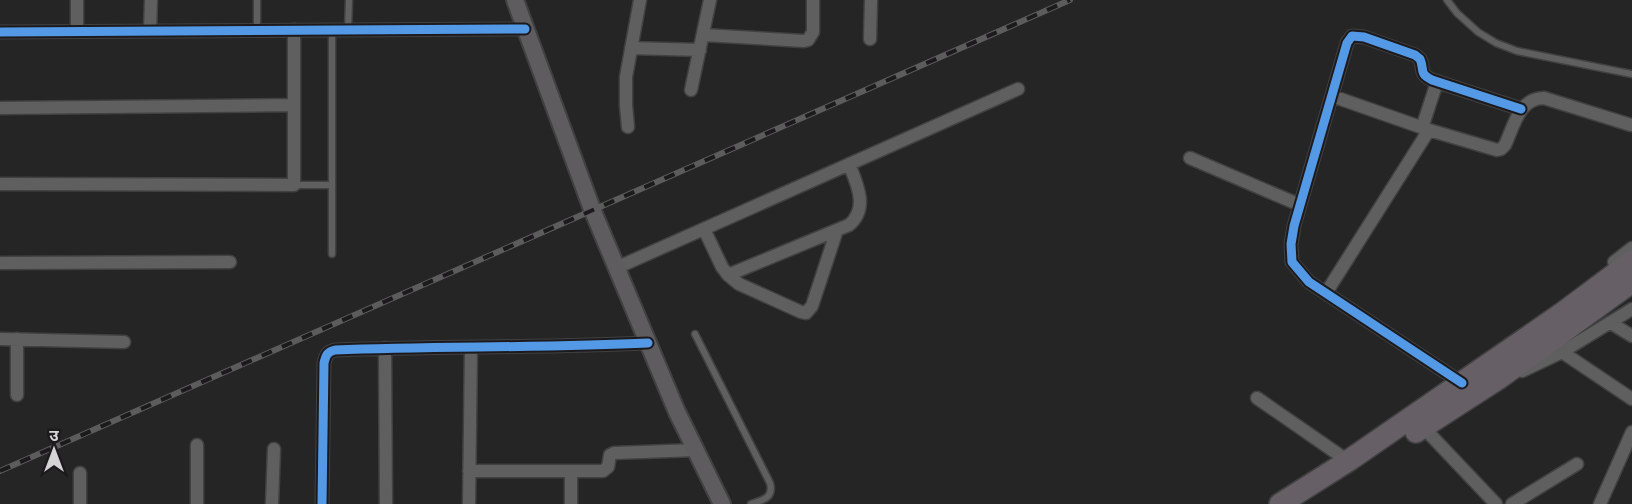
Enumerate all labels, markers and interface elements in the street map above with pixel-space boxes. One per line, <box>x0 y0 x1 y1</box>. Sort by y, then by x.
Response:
north arrow <box>24 420 84 480</box>
text: उ <box>49 426 59 444</box>

